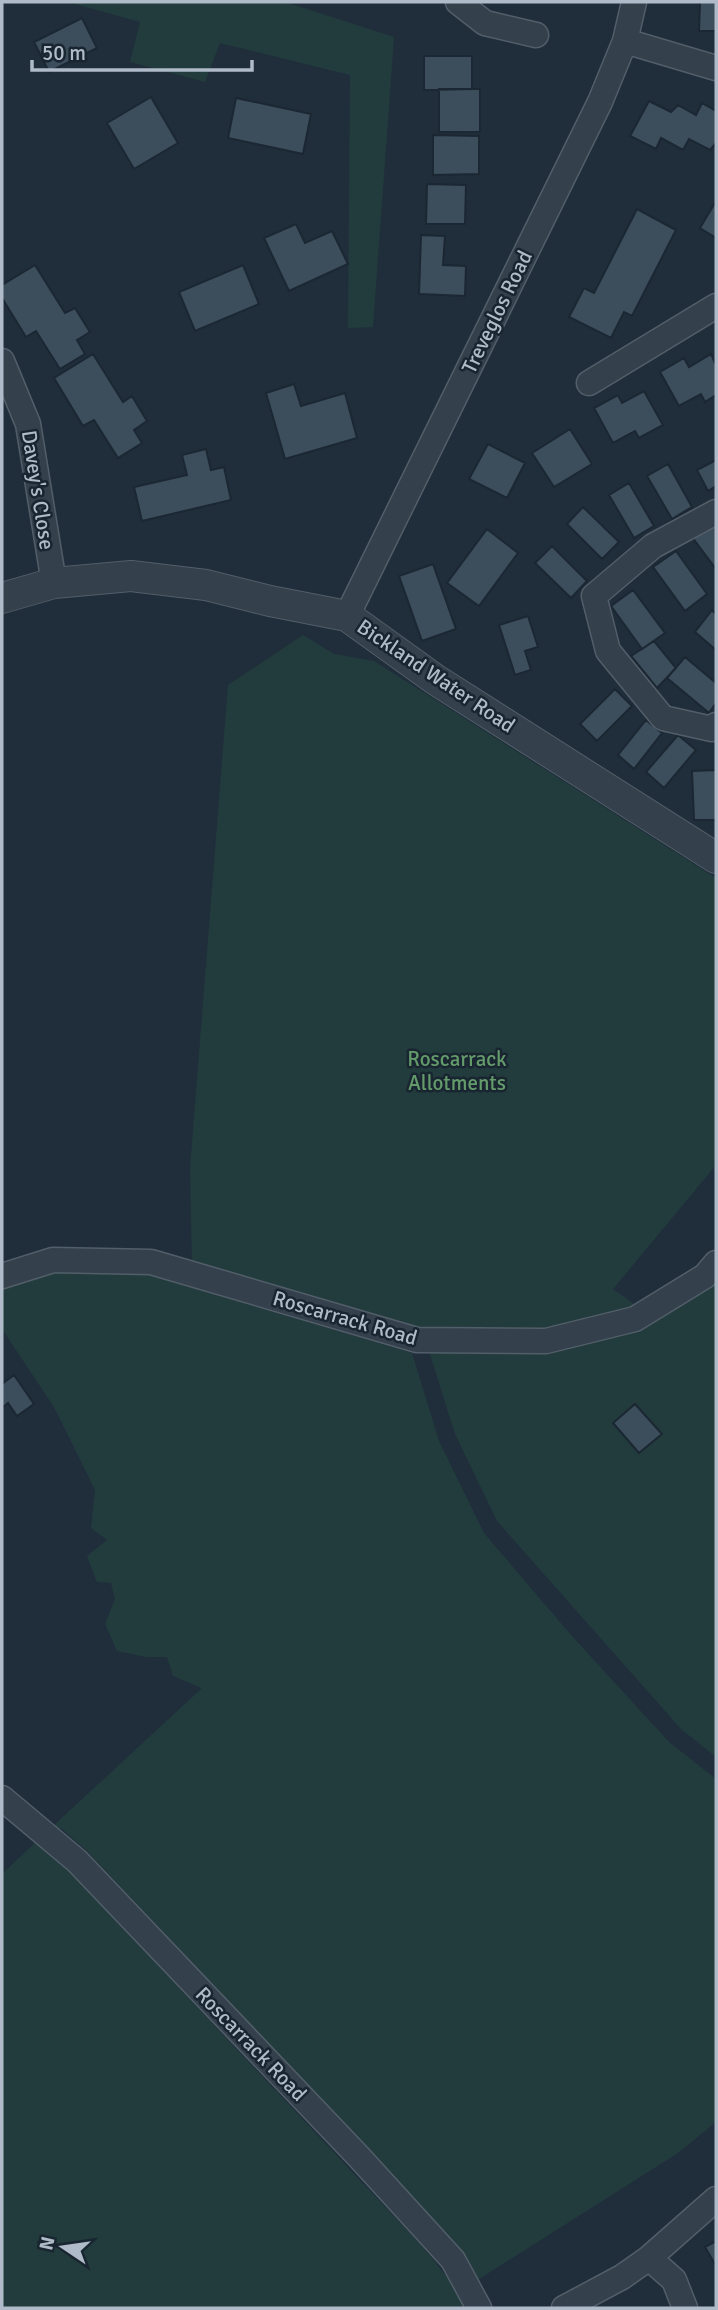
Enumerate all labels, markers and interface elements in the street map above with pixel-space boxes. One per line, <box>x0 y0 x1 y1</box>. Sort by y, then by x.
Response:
scale bar <box>32 28 252 72</box>
text: 50 m <box>42 40 86 66</box>
street label: Treveglos Road <box>456 246 538 378</box>
street label: Davey's Close <box>16 428 60 552</box>
street label: Bickland Water Road <box>352 613 520 739</box>
park label: Roscarrack Allotments <box>407 1046 507 1096</box>
street label: Roscarrack Road <box>270 1285 420 1351</box>
street label: Roscarrack Road <box>190 1981 312 2107</box>
north arrow <box>28 2212 98 2282</box>
text: N <box>34 2234 61 2253</box>

